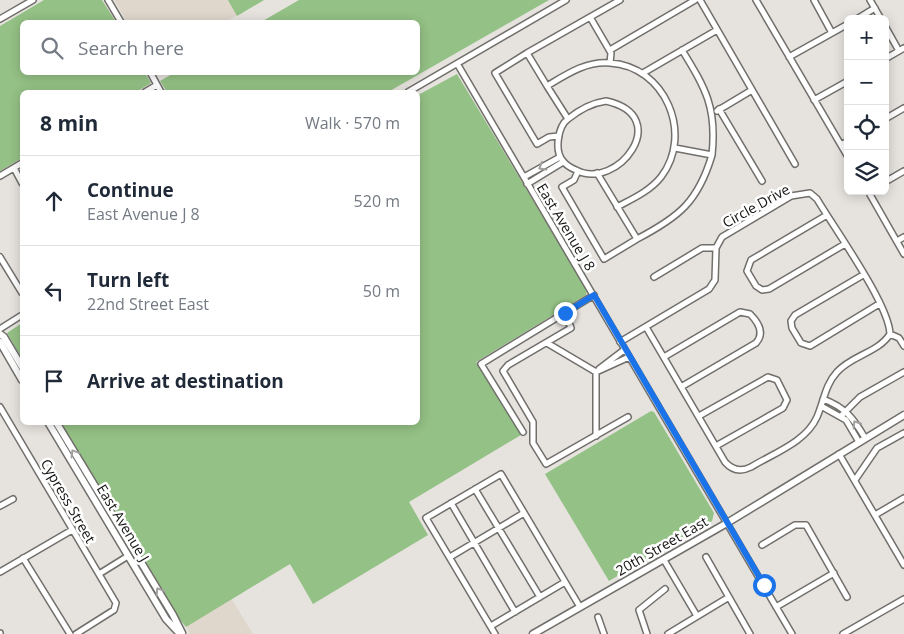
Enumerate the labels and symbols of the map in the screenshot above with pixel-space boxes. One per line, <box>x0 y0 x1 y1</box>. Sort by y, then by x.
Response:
one-way arrow <box>538 161 547 171</box>
street label: Circle Drive <box>719 179 793 232</box>
street label: East Avenue J 8 <box>533 180 600 274</box>
route end <box>554 302 577 325</box>
one-way arrow <box>853 420 863 429</box>
one-way arrow <box>71 449 81 458</box>
street label: Cypress Street <box>37 455 100 546</box>
street label: East Avenue J <box>93 481 154 565</box>
street label: 20th Street East <box>612 512 711 580</box>
route start <box>753 574 776 597</box>
one-way arrow <box>155 588 165 597</box>

